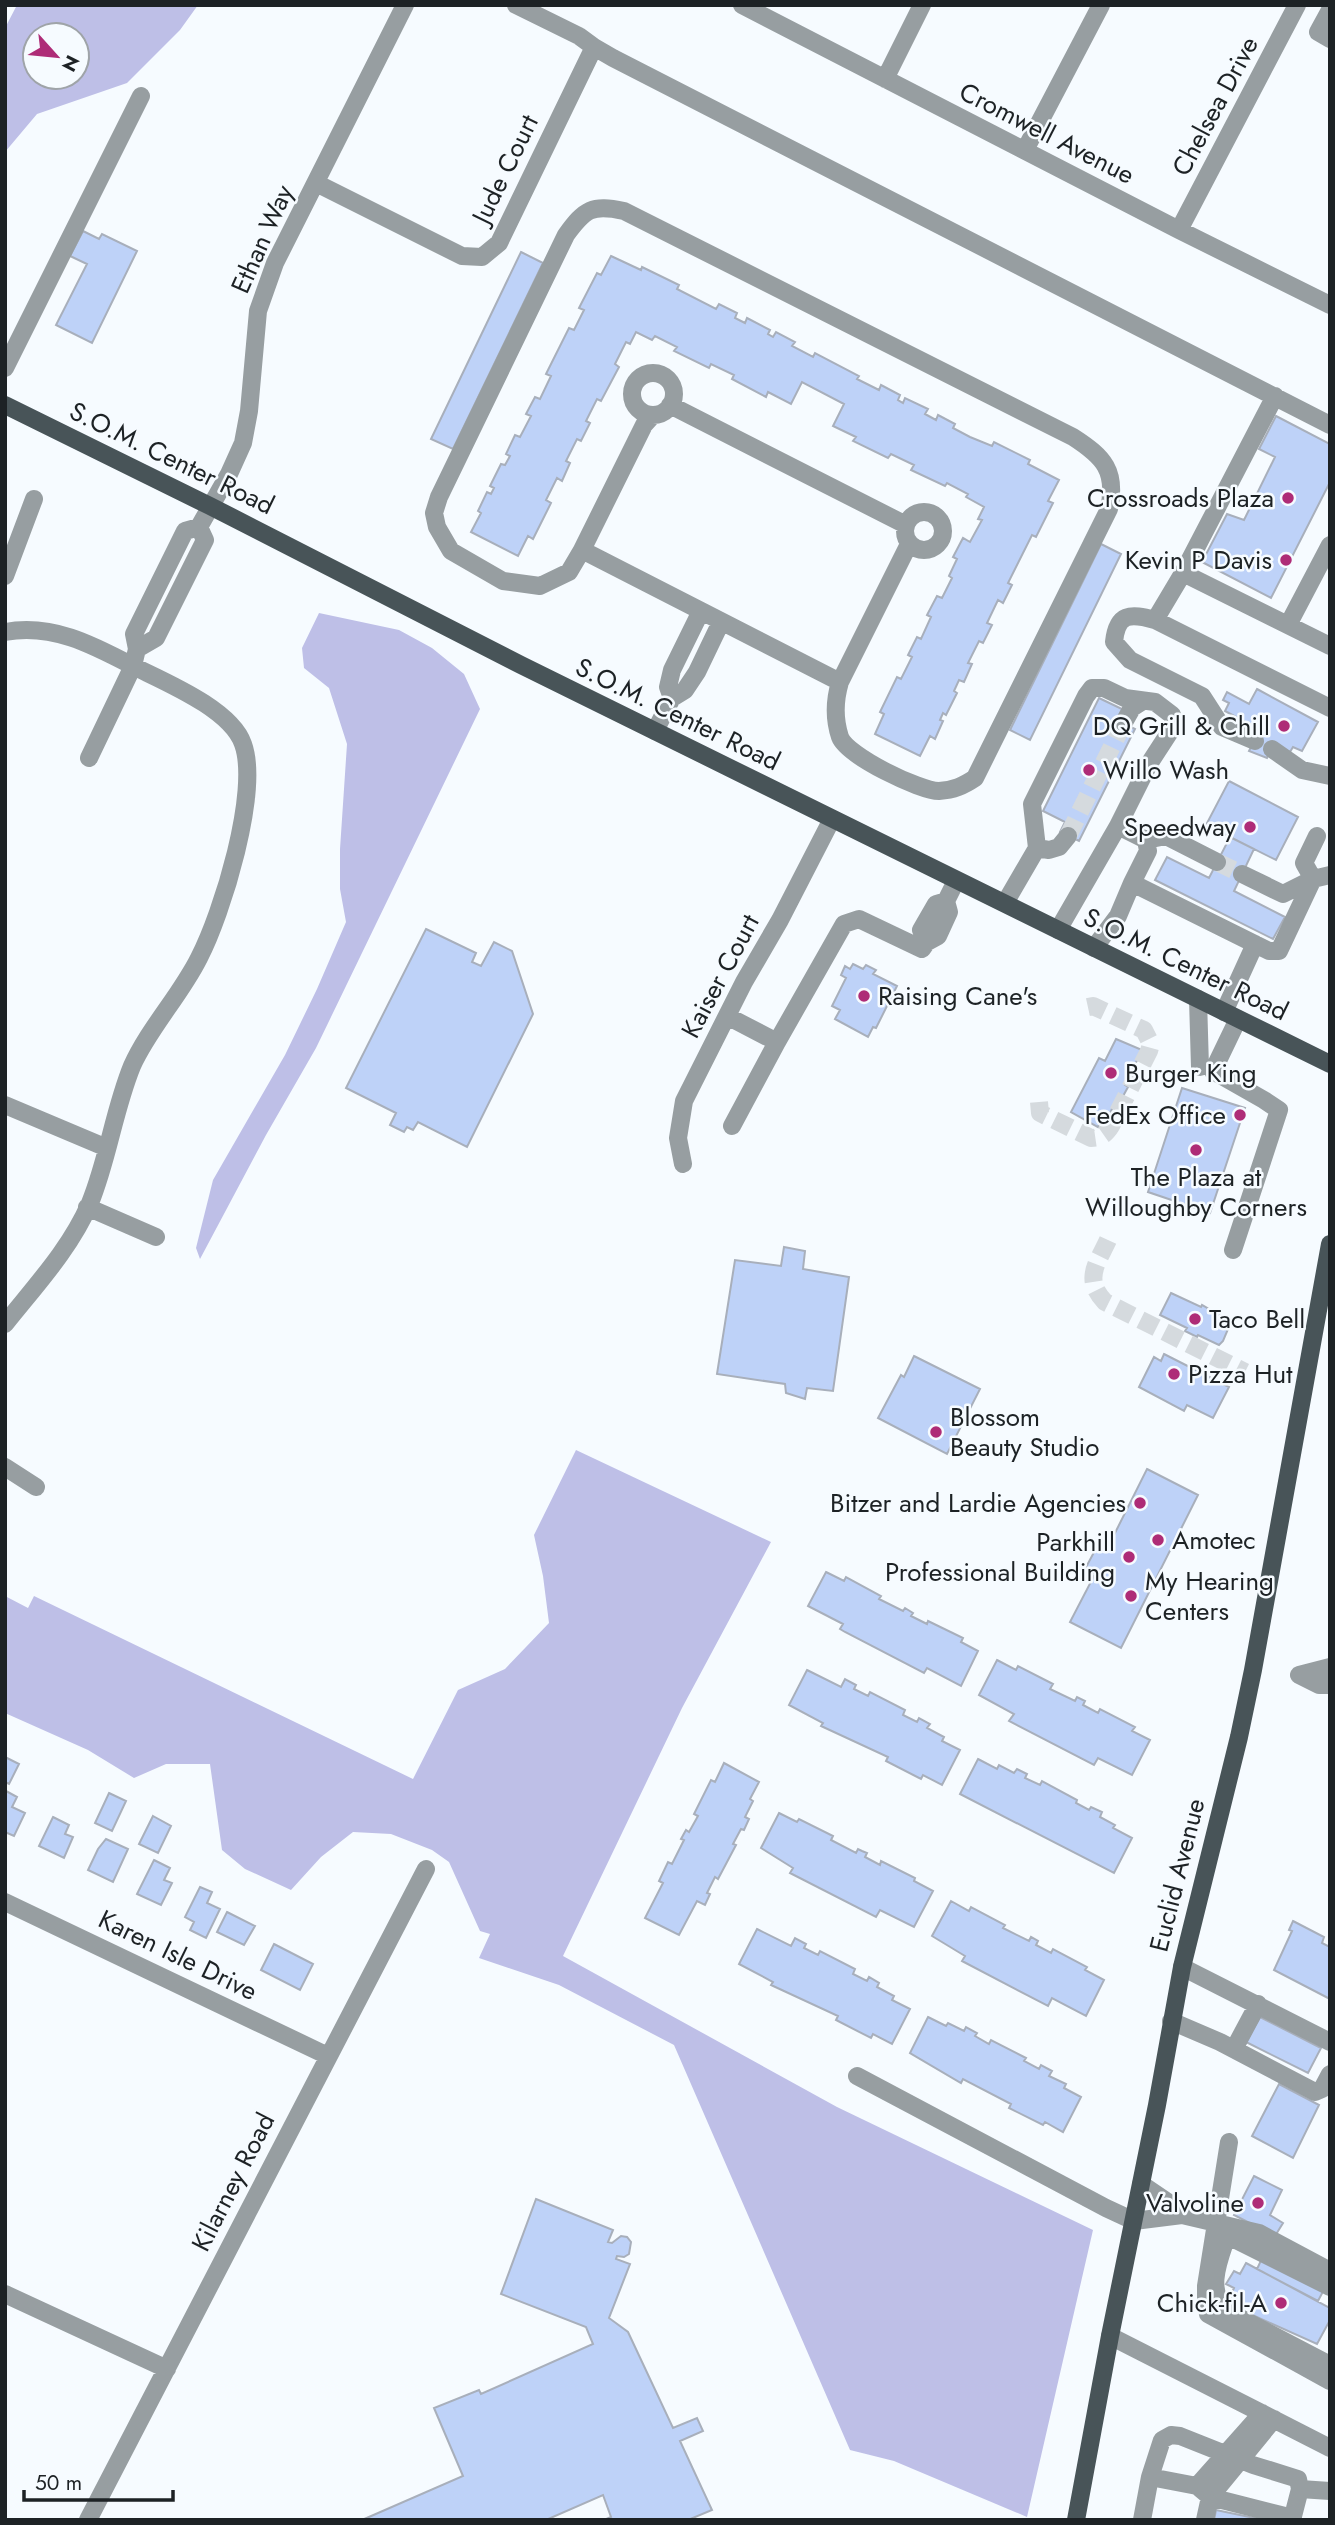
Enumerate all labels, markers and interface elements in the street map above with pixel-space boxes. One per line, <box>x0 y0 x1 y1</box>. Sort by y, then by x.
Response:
north arrow <box>21 21 91 91</box>
street label: Chelsea Drive <box>1162 30 1268 182</box>
text: N <box>55 51 86 76</box>
street label: Cromwell Avenue <box>953 72 1141 194</box>
street label: Jude Court <box>461 108 548 232</box>
street label: Ethan Way <box>221 178 303 299</box>
street label: S.O.M. Center Road <box>63 392 281 524</box>
place label: Crossroads Plaza <box>1087 479 1274 517</box>
marker: Crossroads Plaza <box>1280 490 1296 506</box>
place label: Kevin P Davis <box>1125 541 1272 579</box>
marker: Kevin P Davis <box>1278 552 1294 568</box>
street label: S.O.M. Center Road <box>569 648 787 780</box>
place label: DQ Grill & Chill <box>1093 707 1270 745</box>
marker: DQ Grill & Chill <box>1276 718 1292 734</box>
place label: Willo Wash <box>1103 751 1229 789</box>
marker: Willo Wash <box>1081 762 1097 778</box>
place label: Speedway <box>1124 808 1237 846</box>
marker: Speedway <box>1242 819 1258 835</box>
street label: S.O.M. Center Road <box>1077 898 1295 1030</box>
street label: Kaiser Court <box>671 907 769 1045</box>
place label: Raising Cane's <box>878 977 1037 1015</box>
marker: Raising Cane's <box>856 988 872 1004</box>
place label: Burger King <box>1125 1054 1257 1092</box>
marker: Burger King <box>1103 1065 1119 1081</box>
place label: FedEx Office <box>1085 1096 1226 1134</box>
marker: FedEx Office <box>1232 1107 1248 1123</box>
marker: The Plaza at Willoughby Corners <box>1188 1142 1204 1158</box>
place label: The Plaza at Willoughby Corners <box>1085 1158 1307 1226</box>
place label: Taco Bell <box>1209 1300 1305 1338</box>
marker: Taco Bell <box>1187 1311 1203 1327</box>
place label: Pizza Hut <box>1188 1355 1293 1393</box>
marker: Pizza Hut <box>1166 1366 1182 1382</box>
place label: Blossom Beauty Studio <box>950 1398 1099 1466</box>
marker: Blossom Beauty Studio <box>928 1424 944 1440</box>
place label: Bitzer and Lardie Agencies <box>830 1484 1126 1522</box>
marker: Bitzer and Lardie Agencies <box>1132 1495 1148 1511</box>
place label: Amotec <box>1172 1521 1256 1559</box>
place label: Parkhill Professional Building <box>885 1523 1115 1591</box>
marker: Amotec <box>1150 1532 1166 1548</box>
marker: Parkhill Professional Building <box>1121 1549 1137 1565</box>
place label: My Hearing Centers <box>1145 1562 1274 1630</box>
marker: My Hearing Centers <box>1123 1588 1139 1604</box>
street label: Euclid Avenue <box>1140 1794 1214 1956</box>
street label: Karen Isle Drive <box>92 1900 264 2010</box>
street label: Kilarney Road <box>182 2106 284 2258</box>
place label: Valvoline <box>1146 2184 1244 2222</box>
marker: Valvoline <box>1250 2195 1266 2211</box>
place label: Chick-fil-A <box>1157 2284 1268 2322</box>
marker: Chick-fil-A <box>1273 2295 1289 2311</box>
scale bar <box>24 2458 173 2502</box>
text: 50 m <box>35 2468 82 2498</box>

